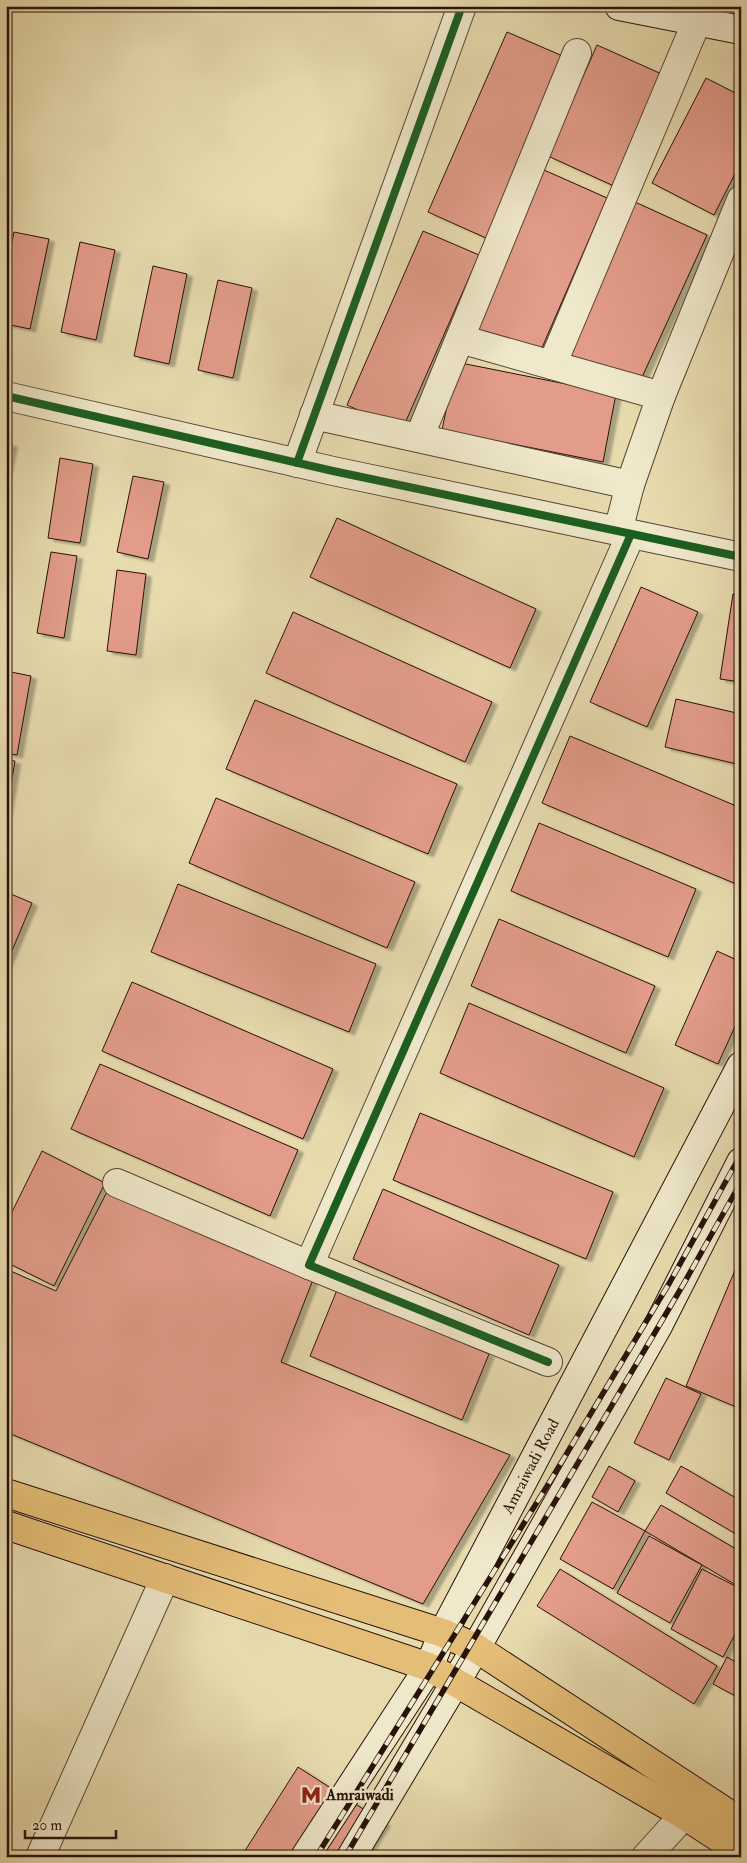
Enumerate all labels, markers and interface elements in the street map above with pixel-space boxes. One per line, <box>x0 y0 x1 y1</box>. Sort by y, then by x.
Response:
street label: Amraiwadi Road <box>497 1415 564 1518</box>
metro station icon: Amraiwadi <box>300 1784 322 1806</box>
place label: Amraiwadi <box>325 1785 395 1805</box>
scale bar <box>25 1808 116 1840</box>
text: 20 m <box>32 1816 62 1835</box>

